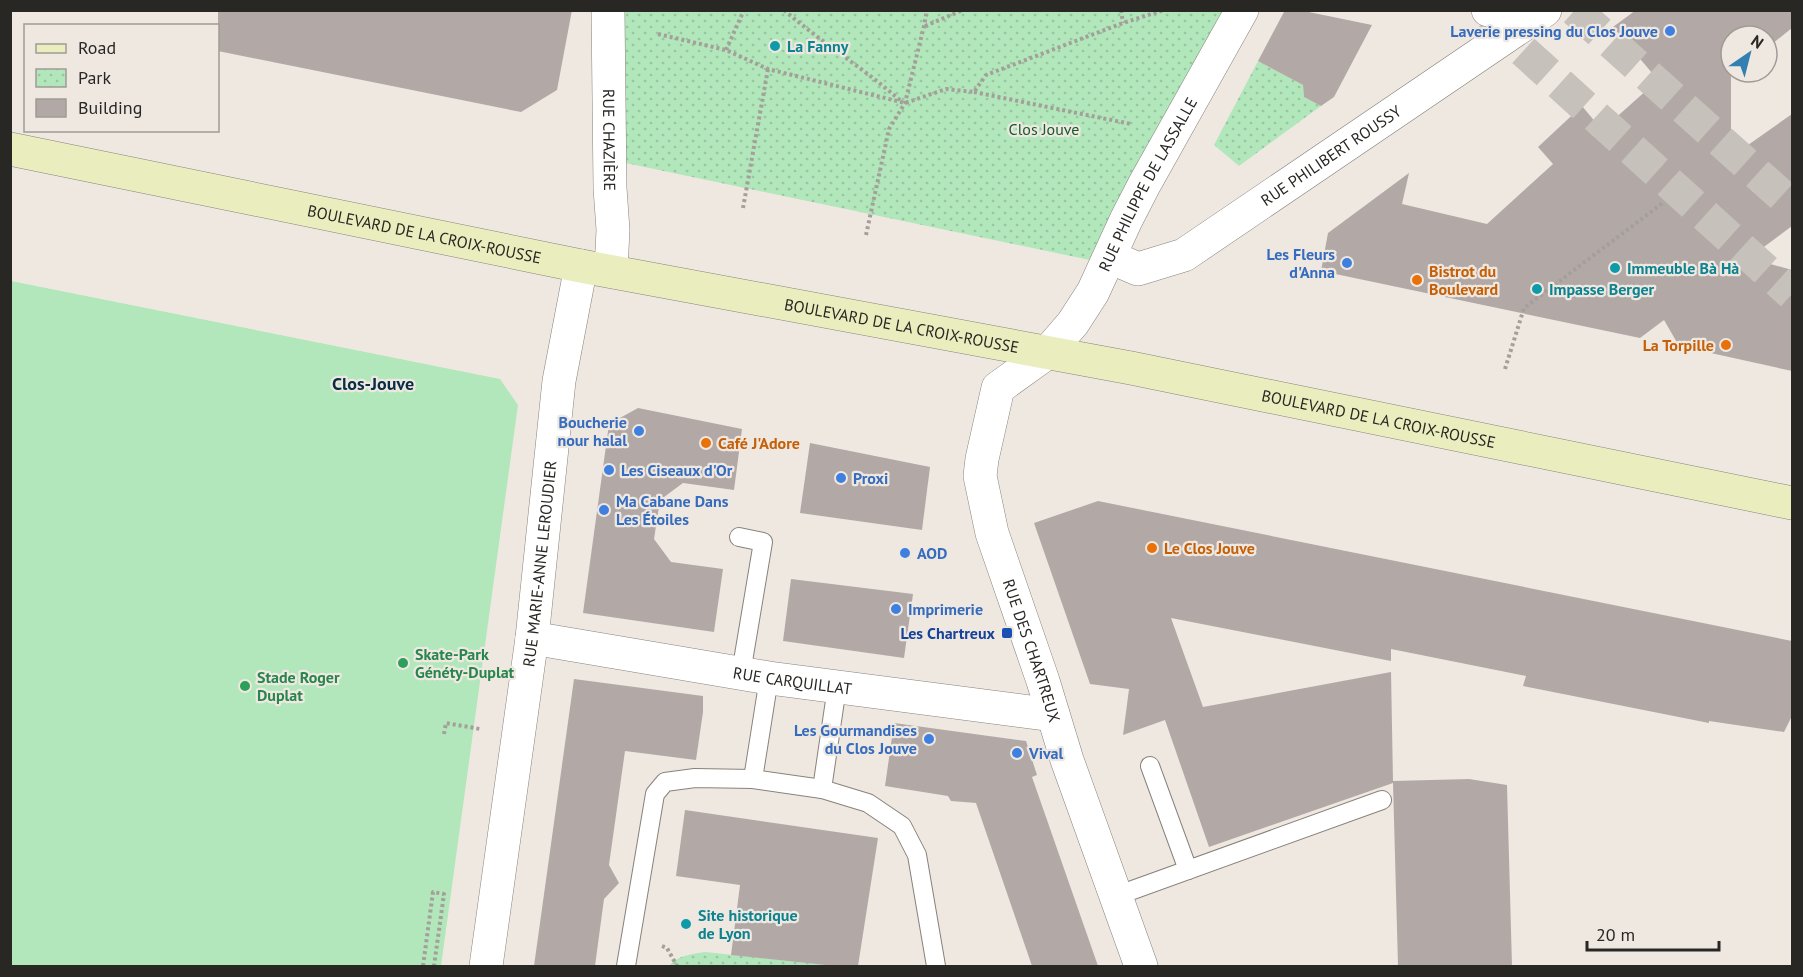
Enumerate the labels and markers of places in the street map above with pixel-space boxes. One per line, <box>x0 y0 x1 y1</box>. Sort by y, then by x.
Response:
place label: Laverie pressing du Clos Jouve <box>1450 21 1658 41</box>
marker: Laverie pressing du Clos Jouve <box>1663 24 1677 38</box>
place label: La Fanny <box>787 36 849 56</box>
marker: La Fanny <box>768 39 782 53</box>
place label: Les Fleurs d'Anna <box>1266 244 1335 282</box>
marker: Les Fleurs d'Anna <box>1340 256 1354 270</box>
place label: Immeuble Bà Hà <box>1627 258 1739 278</box>
place label: Bistrot du Boulevard <box>1429 261 1498 299</box>
marker: Immeuble Bà Hà <box>1608 261 1622 275</box>
marker: Bistrot du Boulevard <box>1410 273 1424 287</box>
place label: Impasse Berger <box>1549 279 1655 299</box>
marker: Impasse Berger <box>1530 282 1544 296</box>
place label: La Torpille <box>1643 335 1714 355</box>
marker: La Torpille <box>1719 338 1733 352</box>
place label: Boucherie nour halal <box>557 412 627 450</box>
marker: Boucherie nour halal <box>632 424 646 438</box>
place label: Café J'Adore <box>718 433 800 453</box>
marker: Café J'Adore <box>699 436 713 450</box>
place label: Les Ciseaux d'Or <box>621 460 733 480</box>
marker: Les Ciseaux d'Or <box>602 463 616 477</box>
place label: Proxi <box>853 468 888 488</box>
marker: Proxi <box>834 471 848 485</box>
place label: Ma Cabane Dans Les Étoiles <box>616 491 729 529</box>
marker: Ma Cabane Dans Les Étoiles <box>597 503 611 517</box>
place label: Le Clos Jouve <box>1164 538 1255 558</box>
marker: Le Clos Jouve <box>1145 541 1159 555</box>
place label: AOD <box>917 543 947 563</box>
marker: AOD <box>898 546 912 560</box>
place label: Imprimerie <box>908 599 983 619</box>
marker: Imprimerie <box>889 602 903 616</box>
place label: Les Chartreux <box>901 623 996 643</box>
marker: Les Chartreux <box>1000 626 1014 640</box>
place label: Skate-Park Généty-Duplat <box>415 644 515 682</box>
marker: Skate-Park Généty-Duplat <box>396 656 410 670</box>
place label: Stade Roger Duplat <box>257 667 340 705</box>
marker: Stade Roger Duplat <box>238 679 252 693</box>
place label: Les Gourmandises du Clos Jouve <box>794 720 917 758</box>
marker: Les Gourmandises du Clos Jouve <box>922 732 936 746</box>
place label: Vival <box>1028 743 1064 763</box>
marker: Vival <box>1010 746 1024 760</box>
place label: Site historique de Lyon <box>698 905 798 943</box>
marker: Site historique de Lyon <box>679 917 693 931</box>

